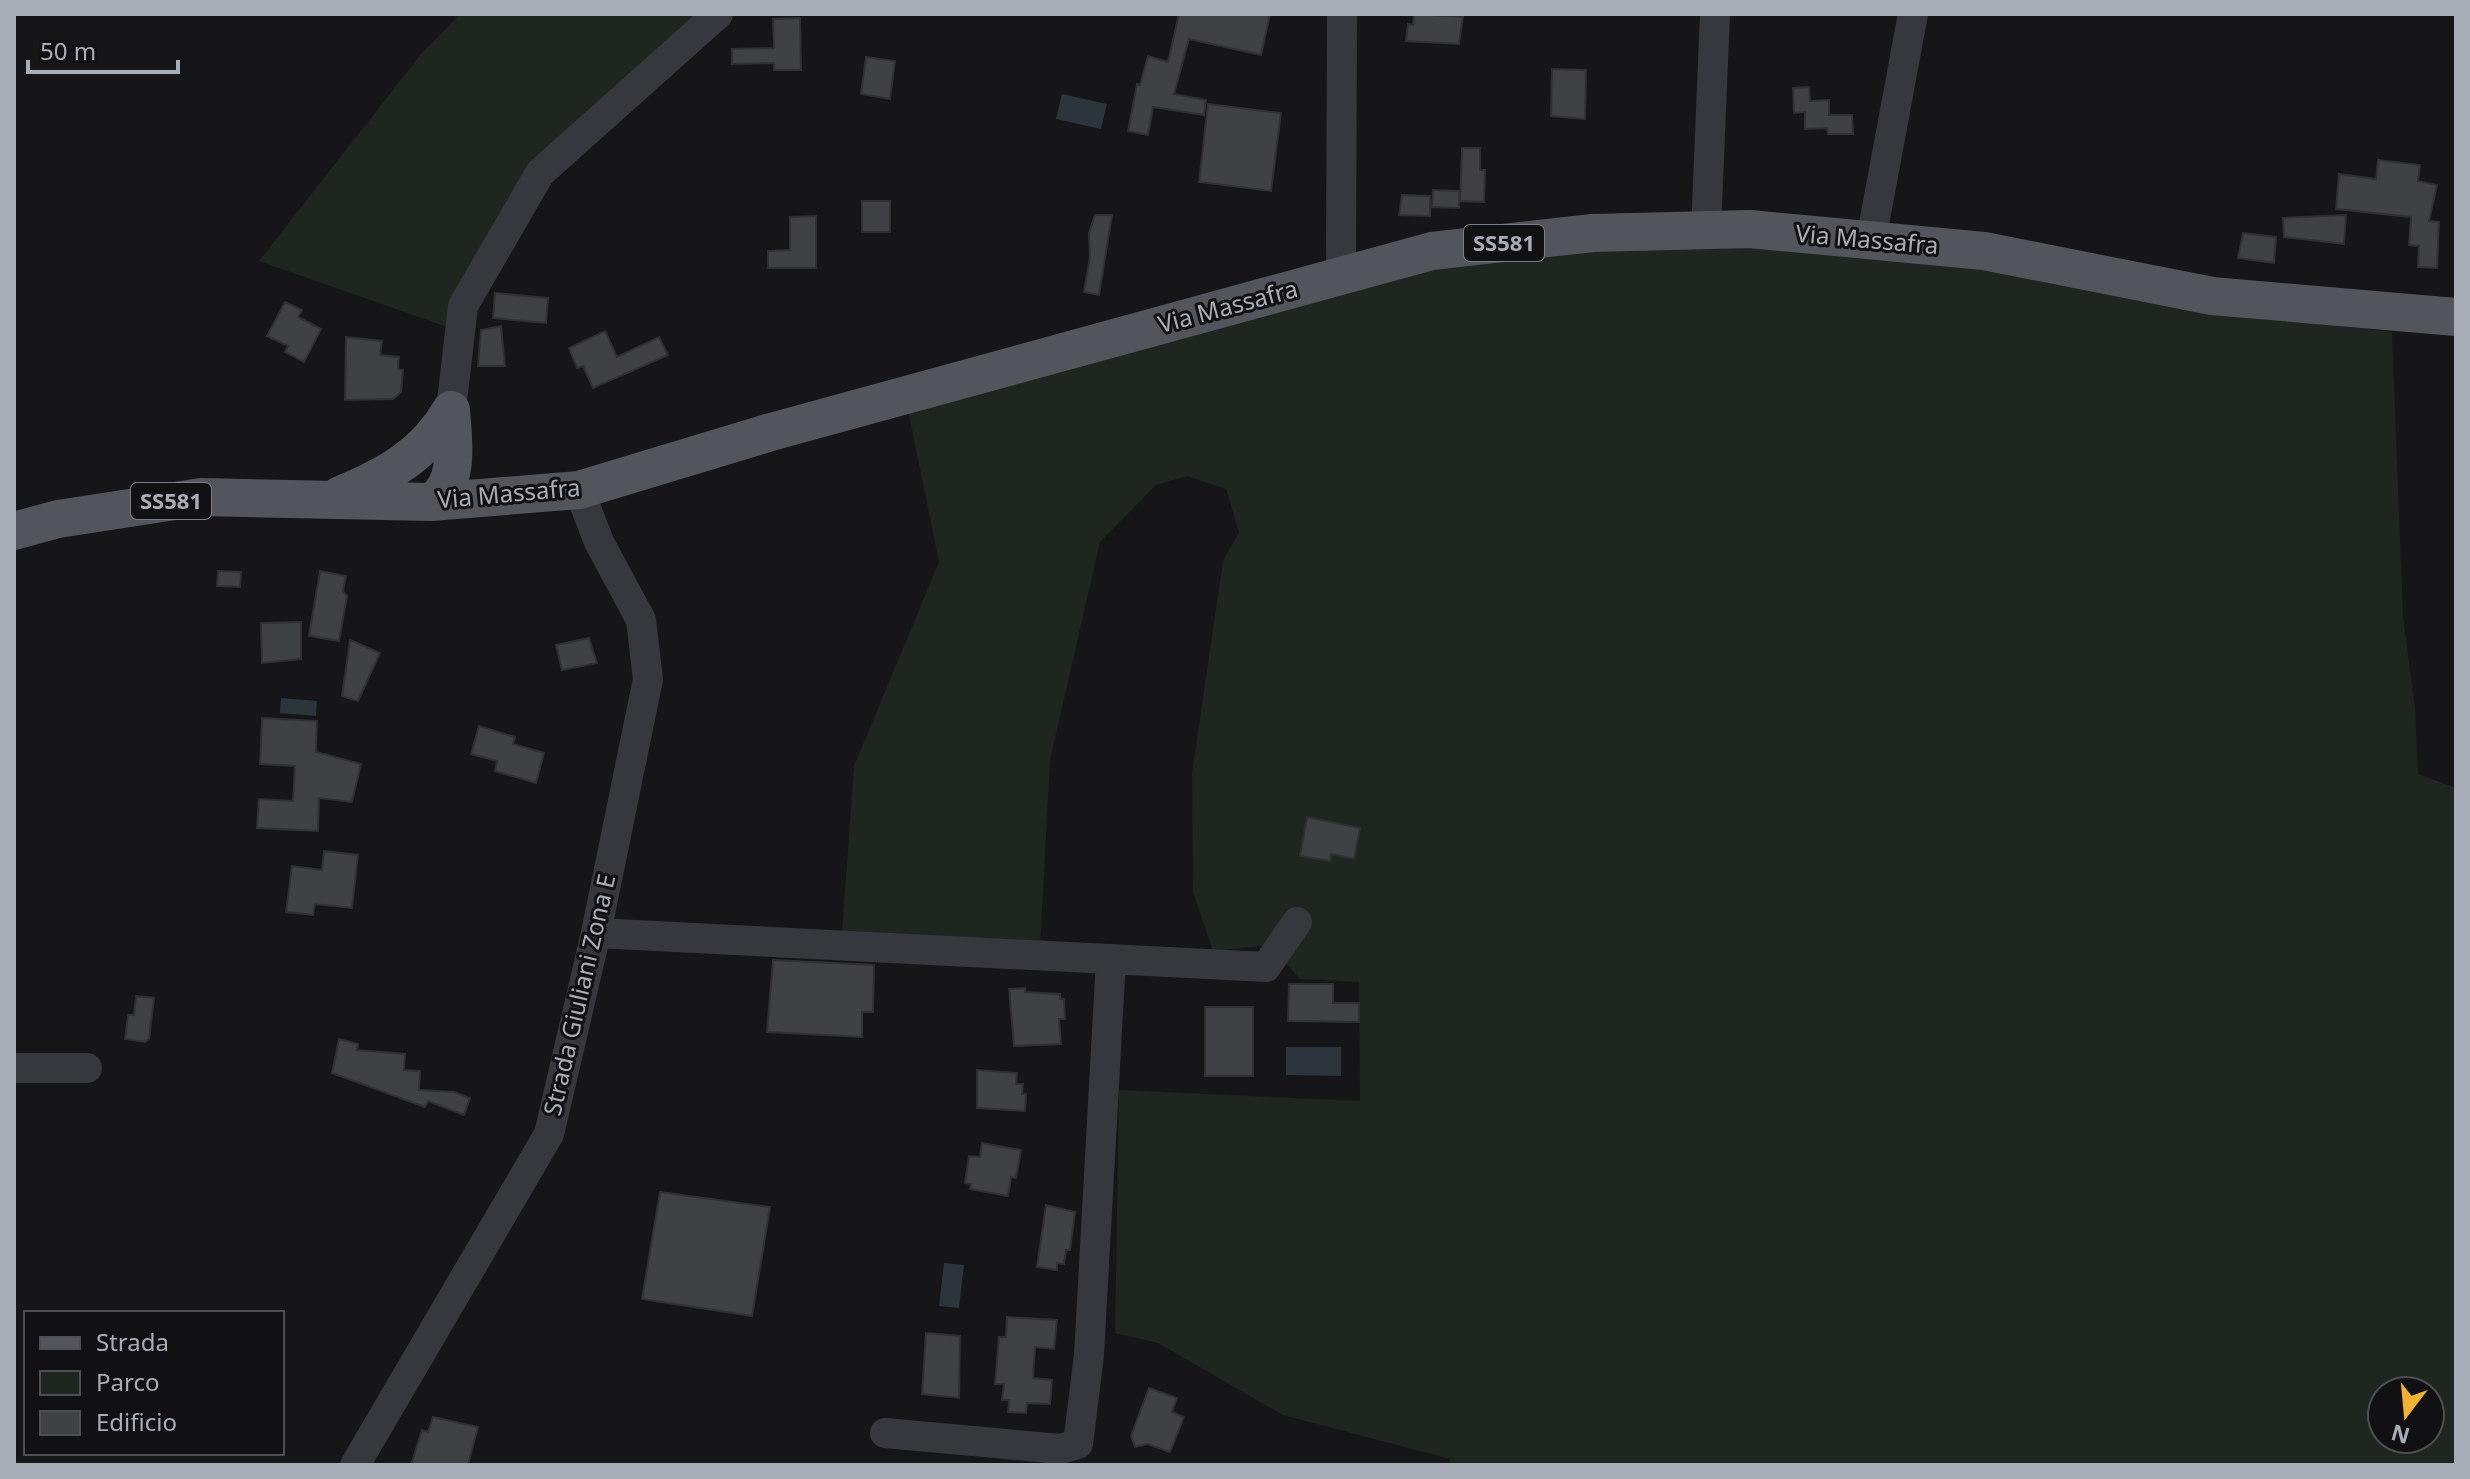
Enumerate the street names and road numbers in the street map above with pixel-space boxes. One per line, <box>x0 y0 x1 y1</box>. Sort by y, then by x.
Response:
street label: Via Massafra <box>1794 216 1940 261</box>
road number: SS581 <box>1464 225 1544 261</box>
street label: Via Massafra <box>1154 271 1301 340</box>
street label: Via Massafra <box>436 470 582 515</box>
road number: SS581 <box>131 483 211 519</box>
street label: Strada Giuliani Zona E <box>535 871 622 1119</box>

